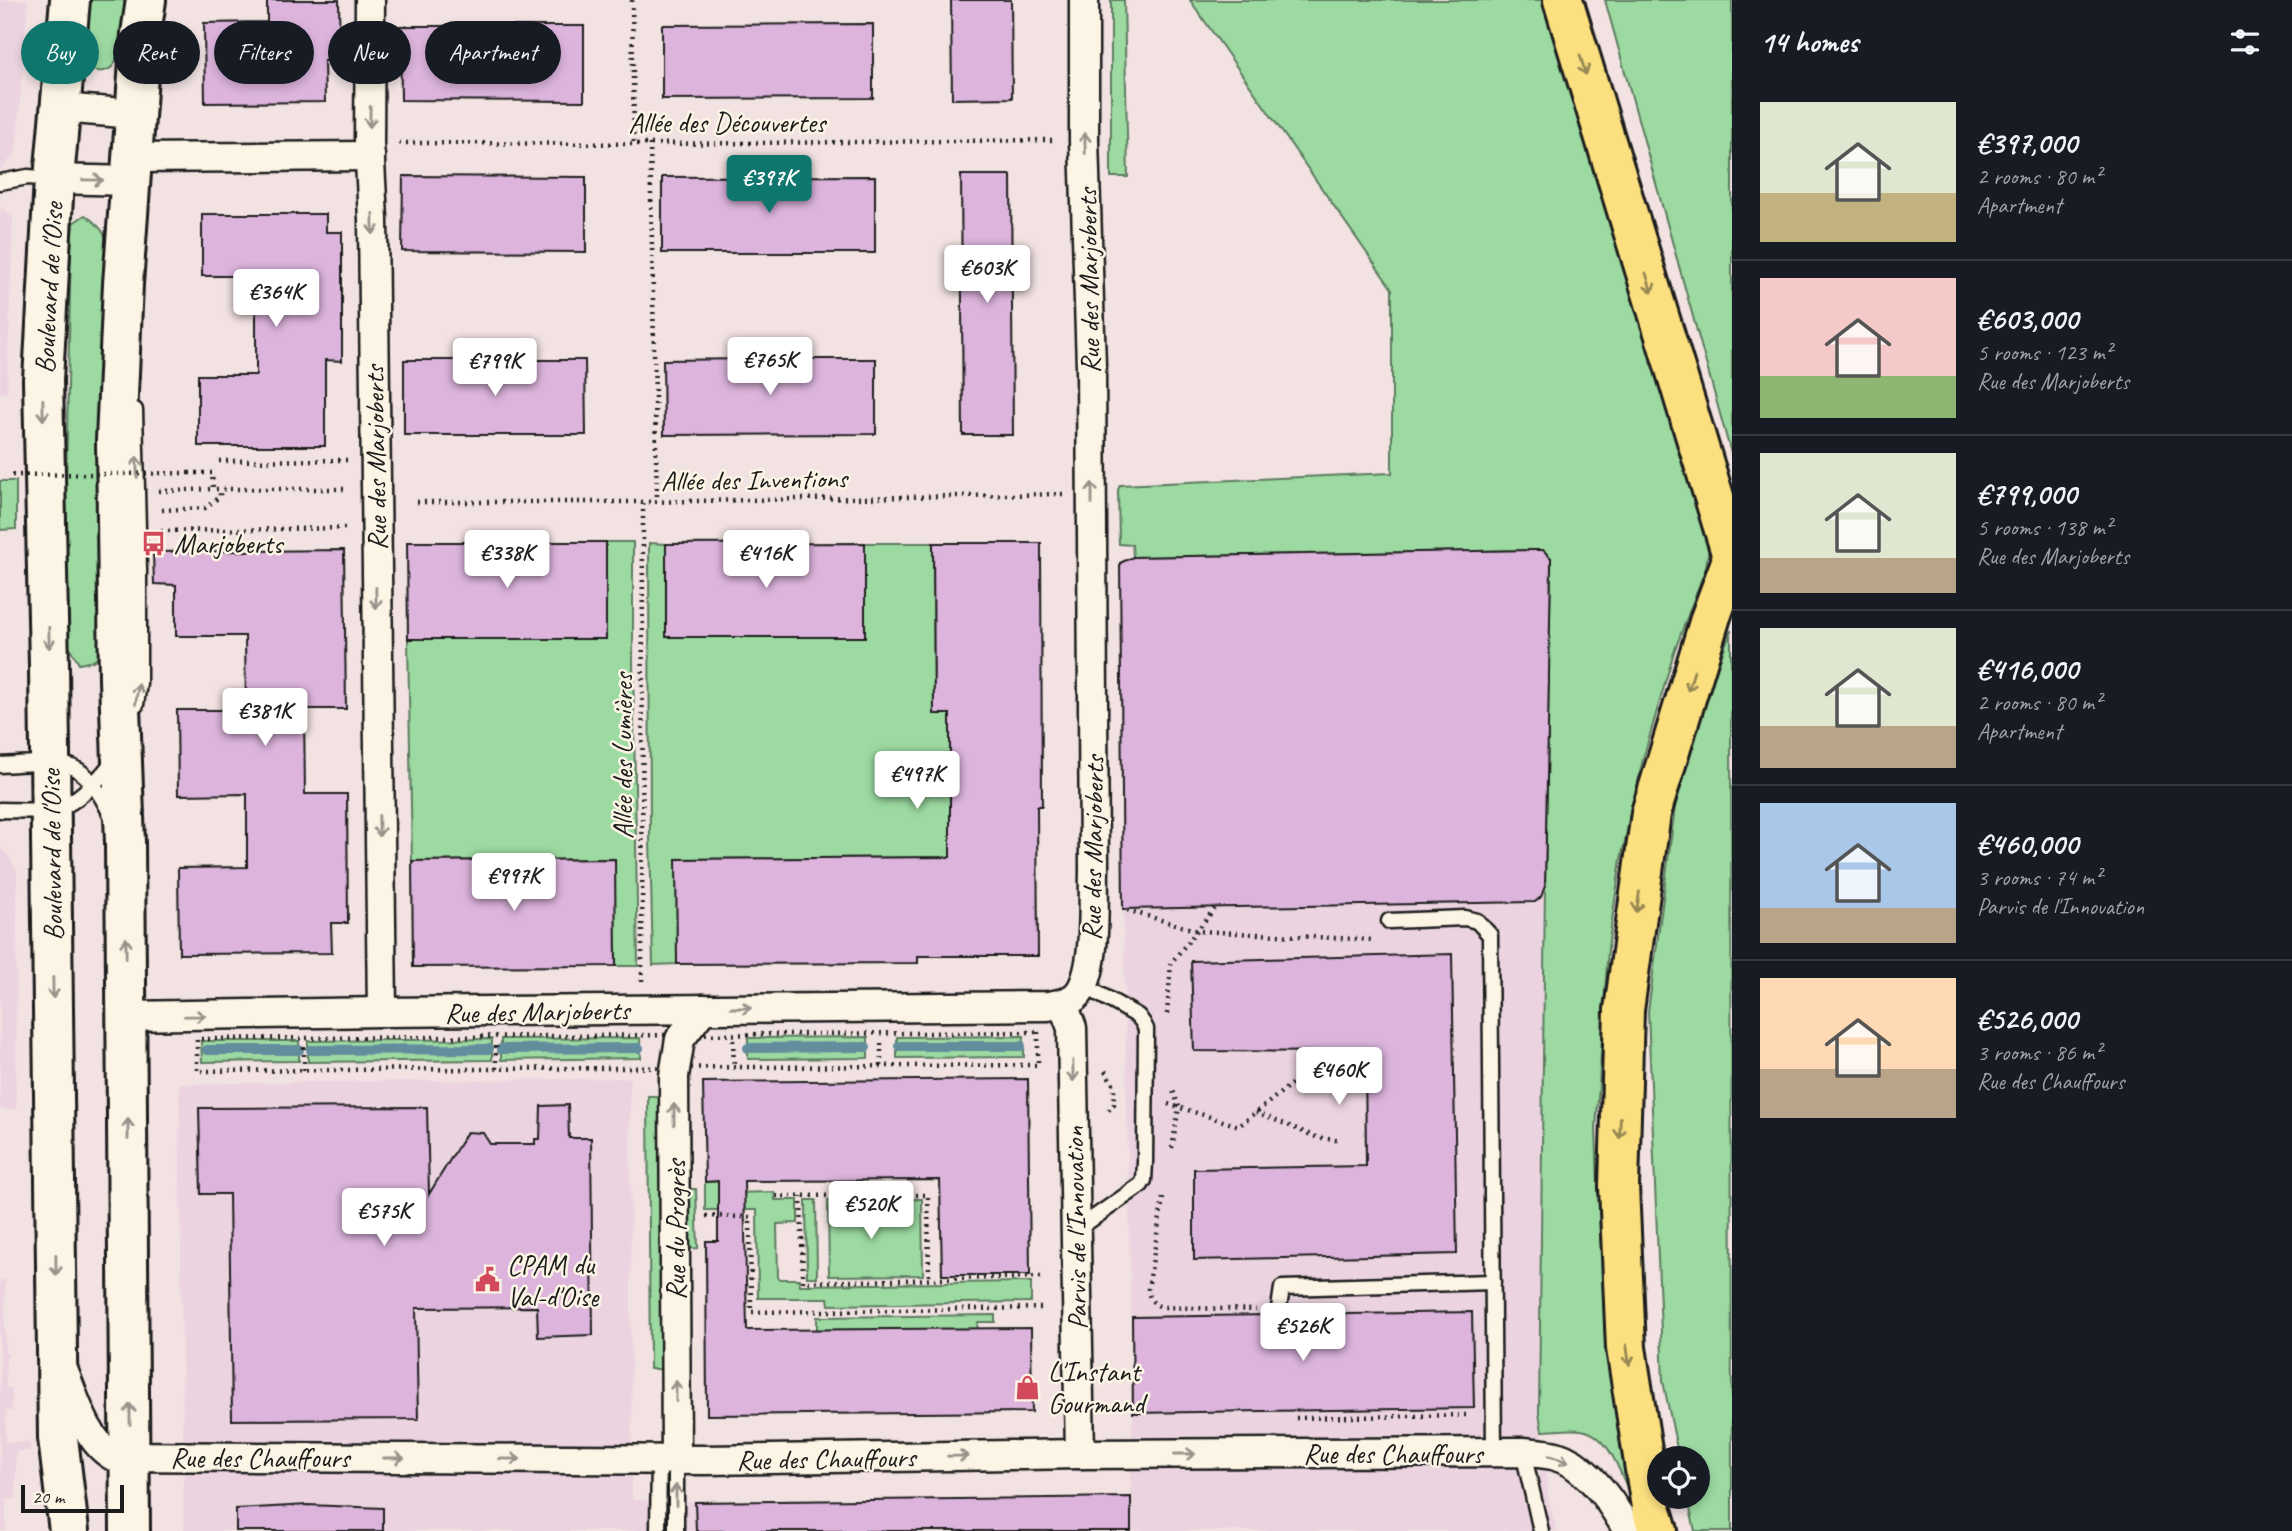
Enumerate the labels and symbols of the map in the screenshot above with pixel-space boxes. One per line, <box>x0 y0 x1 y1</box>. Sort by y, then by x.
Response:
one-way arrow <box>1577 54 1590 76</box>
one-way arrow <box>363 105 377 128</box>
street label: Allée des Découvertes <box>629 105 828 140</box>
one-way arrow <box>1078 132 1091 155</box>
pin: €397K <box>720 156 818 215</box>
one-way arrow <box>81 173 104 186</box>
street label: Rue des Marjoberts <box>1069 186 1108 374</box>
street label: Boulevard de l'Oise <box>27 200 71 374</box>
one-way arrow <box>366 212 379 235</box>
pin: €603K <box>938 246 1036 305</box>
pin: €364K <box>227 270 325 329</box>
one-way arrow <box>1643 272 1656 294</box>
pin: €799K <box>446 338 544 398</box>
pin: €765K <box>721 338 819 397</box>
street label: Rue des Marjoberts <box>356 363 395 551</box>
one-way arrow <box>36 398 50 421</box>
one-way arrow <box>130 455 143 478</box>
street label: Allée des Inventions <box>661 460 850 499</box>
one-way arrow <box>1085 482 1099 505</box>
place label: Marjoberts <box>174 526 285 561</box>
bus stop icon: Marjoberts <box>140 529 168 557</box>
pin: €338K <box>458 530 556 590</box>
pin: €416K <box>717 530 815 590</box>
one-way arrow <box>369 587 383 610</box>
one-way arrow <box>42 626 55 649</box>
one-way arrow <box>1683 670 1696 692</box>
street label: Allée des Lumières <box>605 671 640 839</box>
one-way arrow <box>131 683 144 706</box>
pin: €381K <box>216 688 314 748</box>
pin: €497K <box>868 752 966 811</box>
street label: Rue des Marjoberts <box>1073 753 1112 941</box>
street label: Boulevard de l'Oise <box>32 767 70 941</box>
one-way arrow <box>372 814 385 837</box>
pin: €997K <box>465 853 563 913</box>
one-way arrow <box>1632 890 1645 913</box>
one-way arrow <box>119 936 133 959</box>
one-way arrow <box>46 976 60 999</box>
street label: Rue des Marjoberts <box>444 992 632 1031</box>
one-way arrow <box>730 1002 753 1015</box>
one-way arrow <box>183 1009 206 1022</box>
pin: €460K <box>1290 1048 1388 1107</box>
one-way arrow <box>1066 1059 1080 1082</box>
one-way arrow <box>667 1103 681 1126</box>
one-way arrow <box>1614 1117 1627 1140</box>
one-way arrow <box>121 1118 135 1141</box>
street label: Parvis de l'Innovation <box>1056 1126 1095 1330</box>
street label: Rue du Progrès <box>658 1157 693 1300</box>
pin: €520K <box>822 1182 920 1241</box>
pin: €575K <box>335 1188 433 1248</box>
place label: CPAM du Val-d'Oise <box>507 1247 600 1314</box>
one-way arrow <box>50 1253 63 1276</box>
public building icon: CPAM du Val-d'Oise <box>473 1266 501 1294</box>
pin: €526K <box>1254 1304 1352 1363</box>
one-way arrow <box>1621 1344 1634 1366</box>
place label: L'Instant Gourmand <box>1048 1354 1148 1421</box>
shop icon: L'Instant Gourmand <box>1014 1373 1042 1401</box>
one-way arrow <box>669 1380 682 1403</box>
one-way arrow <box>123 1403 137 1426</box>
street label: Rue des Chauffours <box>1303 1436 1485 1471</box>
street label: Rue des Chauffours <box>736 1439 918 1478</box>
street label: Rue des Chauffours <box>170 1440 352 1475</box>
one-way arrow <box>1173 1447 1196 1461</box>
one-way arrow <box>946 1449 969 1463</box>
one-way arrow <box>382 1451 405 1465</box>
one-way arrow <box>498 1452 521 1465</box>
one-way arrow <box>1547 1454 1569 1466</box>
scale bar <box>21 1482 124 1514</box>
one-way arrow <box>669 1484 683 1507</box>

